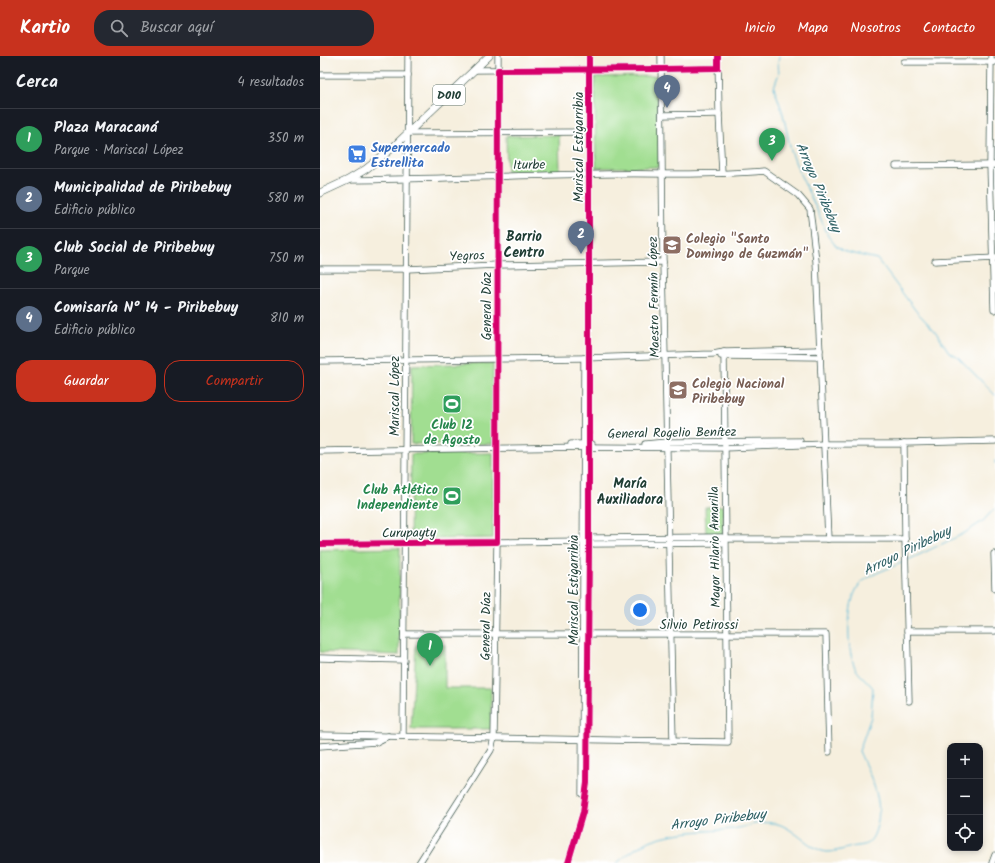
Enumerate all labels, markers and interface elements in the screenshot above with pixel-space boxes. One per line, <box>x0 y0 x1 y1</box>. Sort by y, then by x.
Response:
search box <box>94 10 374 46</box>
text: Kartio <box>20 13 70 43</box>
text: Buscar aquí <box>140 16 213 40</box>
icon: search <box>108 17 130 39</box>
text: Inicio <box>744 17 775 39</box>
text: Mapa <box>797 17 828 39</box>
text: Nosotros <box>850 17 901 39</box>
text: Contacto <box>923 17 975 39</box>
text: Cerca <box>16 69 58 96</box>
text: 4 resultados <box>237 72 304 93</box>
pin: 4 <box>654 75 680 108</box>
road number: D010 <box>433 85 465 105</box>
street label: Mariscal Estigarribia <box>569 92 590 202</box>
text: Plaza Maracaná <box>54 116 158 140</box>
text: 1 <box>27 128 31 149</box>
text: 350 m <box>268 128 304 149</box>
pin: 3 <box>759 128 785 161</box>
place label: Supermercado Estrellita <box>371 138 450 174</box>
water label: Arroyo Piribebuy <box>789 139 848 238</box>
text: Parque · Mariscal López <box>54 140 184 161</box>
supermarket icon: Supermercado Estrellita <box>346 143 368 165</box>
street label: Iturbe <box>513 155 546 176</box>
text: Municipalidad de Piribebuy <box>54 176 231 200</box>
text: 2 <box>25 188 33 209</box>
text: 580 m <box>267 188 304 209</box>
text: Edificio público <box>54 200 135 221</box>
pin: 2 <box>568 221 594 254</box>
district label: Barrio Centro <box>504 226 545 264</box>
place label: Colegio "Santo Domingo de Guzmán" <box>686 229 809 265</box>
school or university icon: Colegio "Santo Domingo de Guzmán" <box>661 234 683 256</box>
text: Club Social de Piribebuy <box>54 236 215 260</box>
street label: Maestro Fermín López <box>643 236 666 358</box>
street label: Yegros <box>449 245 485 268</box>
text: 3 <box>25 248 33 269</box>
text: 750 m <box>269 248 304 269</box>
text: Parque <box>54 260 90 281</box>
street label: General Díaz <box>477 271 498 340</box>
text: Comisaría N° 14 - Piribebuy <box>54 296 238 320</box>
text: 4 <box>25 308 33 329</box>
text: 810 m <box>270 308 304 329</box>
text: Edificio público <box>54 320 135 341</box>
street label: Mariscal López <box>385 356 406 436</box>
button: Guardar <box>16 360 156 402</box>
button: Compartir <box>164 360 304 402</box>
place label: Colegio Nacional Piribebuy <box>692 374 785 410</box>
school or university icon: Colegio Nacional Piribebuy <box>667 379 689 401</box>
sports icon: Club 12 de Agosto <box>441 393 463 415</box>
place label: Club 12 de Agosto <box>424 415 480 451</box>
street label: General Rogelio Benítez <box>607 422 737 445</box>
district label: María Auxiliadora <box>597 473 663 511</box>
place label: Club Atlético Independiente <box>357 480 439 516</box>
sports icon: Club Atlético Independiente <box>441 485 463 507</box>
street label: Mayor Hilario Amarilla <box>704 486 727 608</box>
water label: Arroyo Piribebuy <box>860 519 958 582</box>
street label: Curupayty <box>382 523 437 544</box>
street label: Mariscal Estigarribia <box>564 535 585 645</box>
street label: General Díaz <box>475 591 498 661</box>
your location <box>630 600 650 620</box>
street label: Silvio Petirossi <box>660 615 739 636</box>
pin: 1 <box>417 633 443 666</box>
map controls <box>947 743 983 851</box>
button: + <box>947 743 983 779</box>
button: − <box>947 779 983 815</box>
water label: Arroyo Piribebuy <box>669 803 769 837</box>
button: locate <box>947 815 983 851</box>

